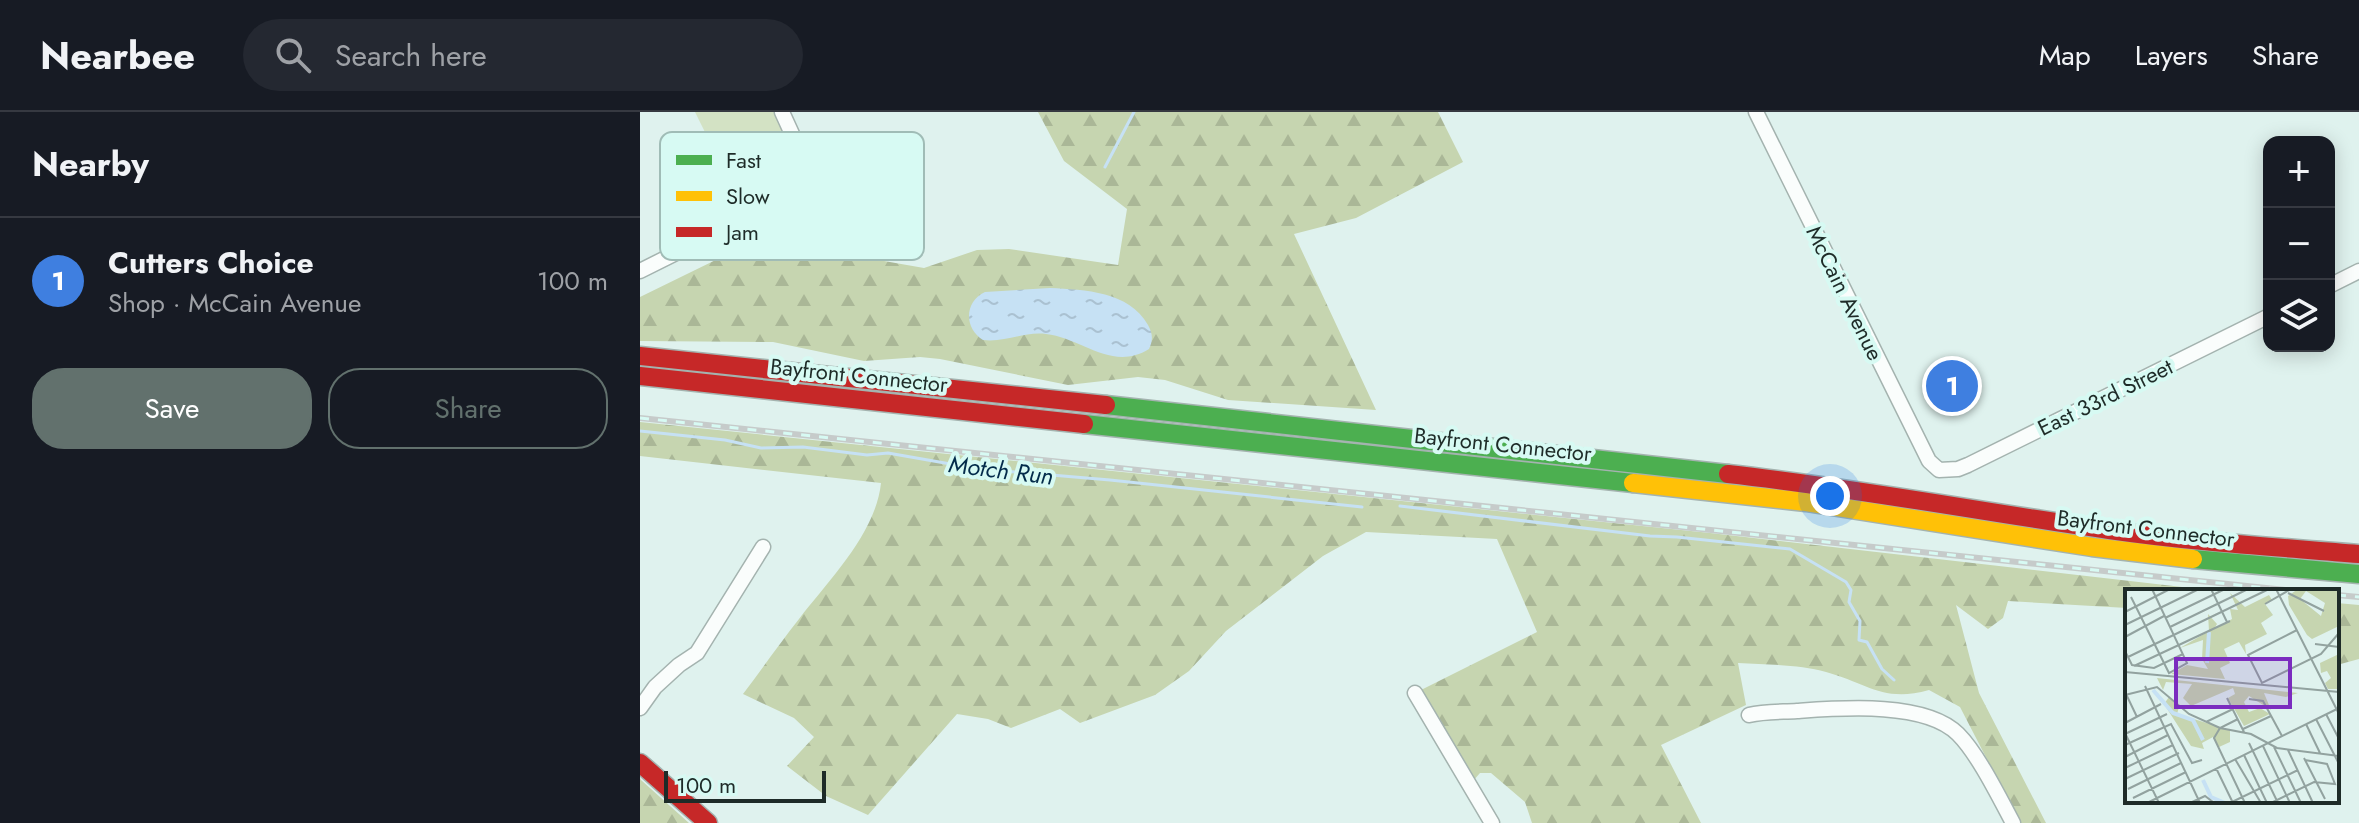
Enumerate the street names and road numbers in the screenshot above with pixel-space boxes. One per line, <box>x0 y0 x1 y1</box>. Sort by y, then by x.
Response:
street label: McCain Avenue <box>1799 220 1891 366</box>
street label: Bayfront Connector <box>769 350 950 400</box>
street label: East 33rd Street <box>2032 350 2179 444</box>
street label: Bayfront Connector <box>1413 419 1594 469</box>
street label: Bayfront Connector <box>2056 501 2237 555</box>

